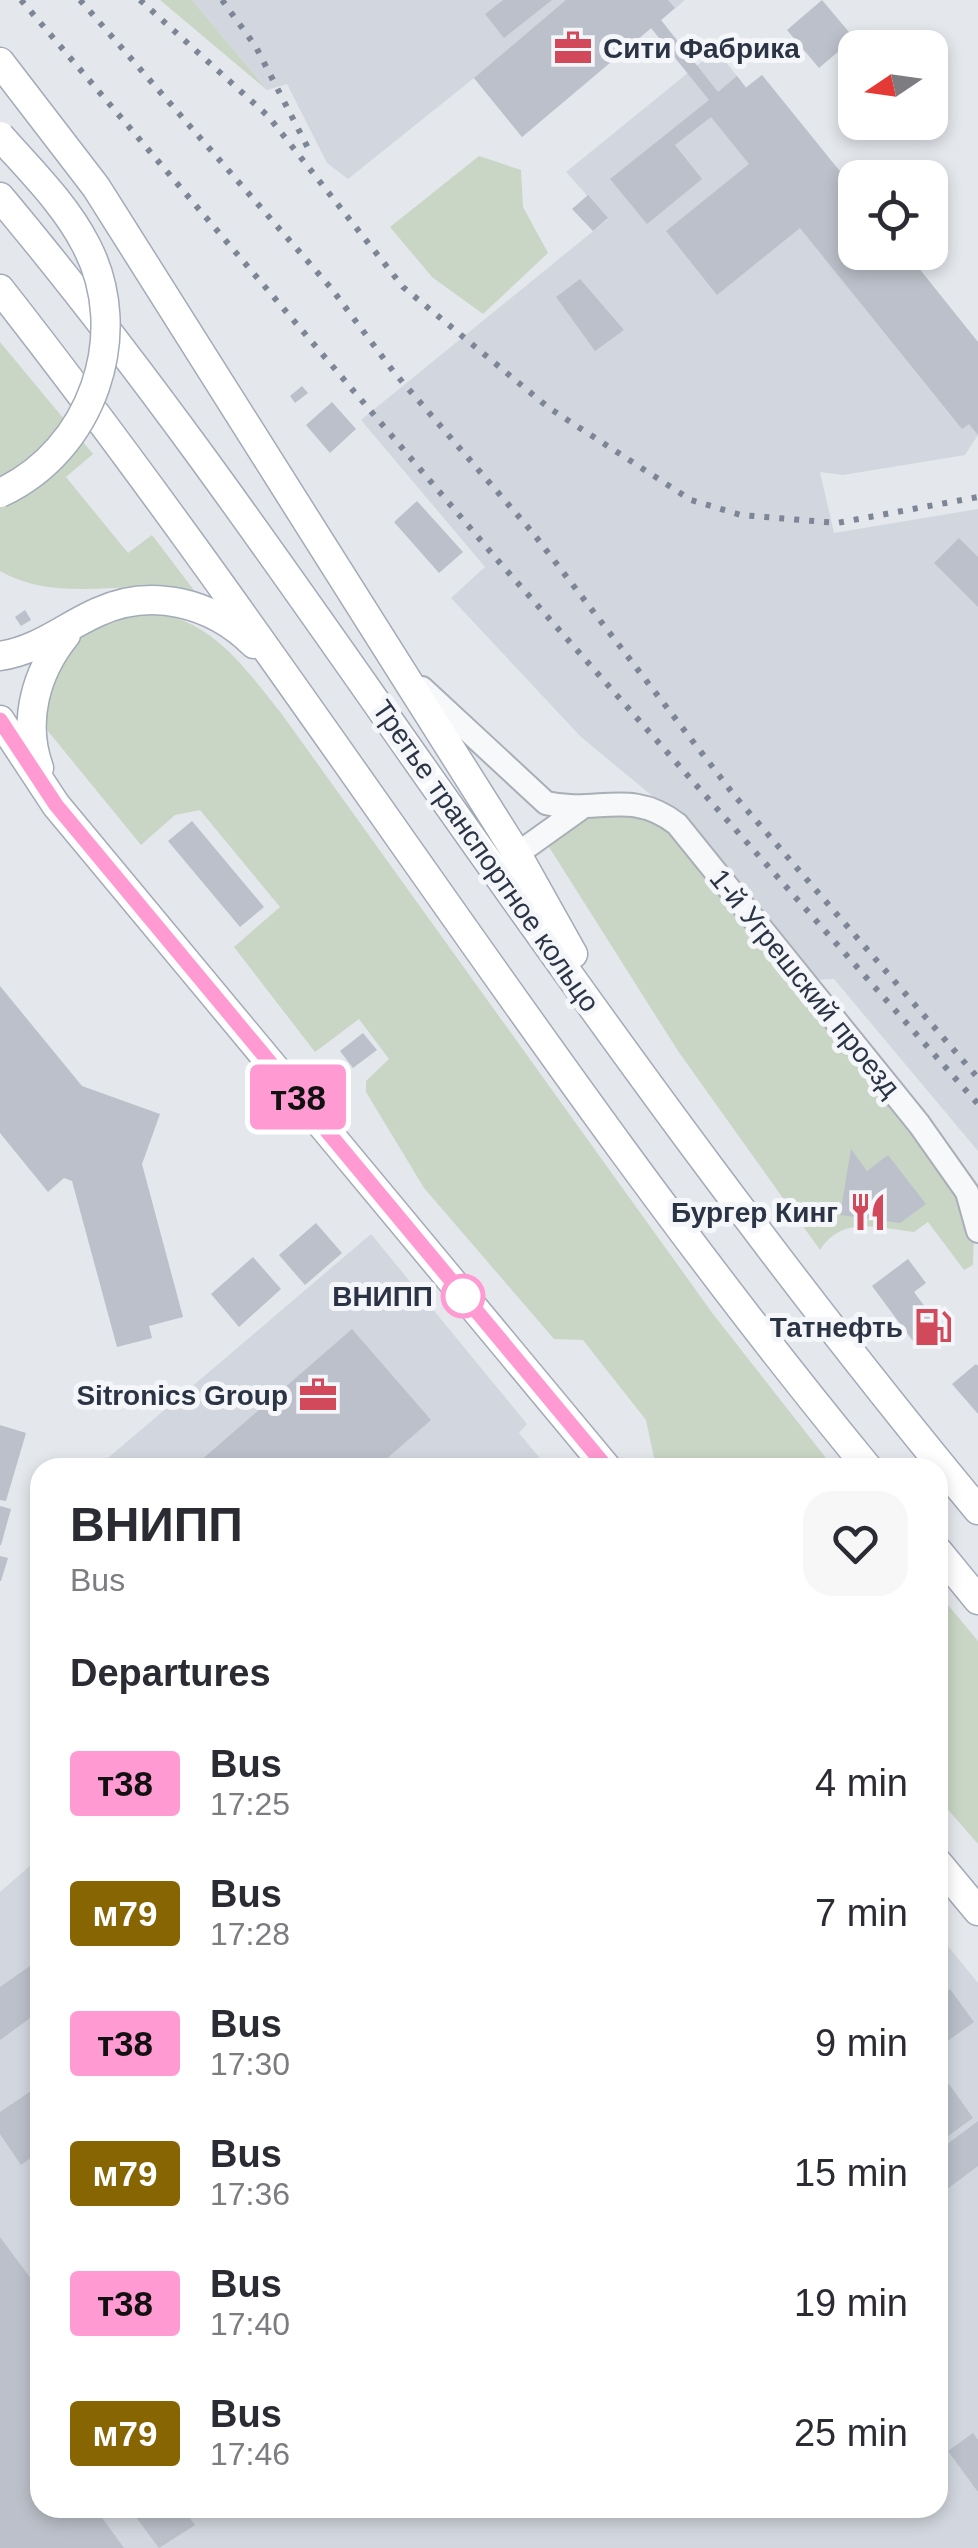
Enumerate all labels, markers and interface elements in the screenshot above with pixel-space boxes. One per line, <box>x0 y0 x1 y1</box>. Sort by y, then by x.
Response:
office icon: Сити Фабрика <box>552 27 594 69</box>
north arrow <box>838 30 948 140</box>
map controls <box>838 30 948 270</box>
place label: Сити Фабрика <box>603 33 800 64</box>
button: locate <box>838 160 948 270</box>
street label: Третье транспортное кольцо <box>366 695 606 1017</box>
street label: 1-й Угрешский проезд <box>704 863 906 1103</box>
line badge: т38 <box>240 1064 356 1130</box>
text: т38 <box>270 1078 326 1117</box>
restaurant icon: Бургер Кинг <box>847 1191 889 1233</box>
place label: Бургер Кинг <box>671 1197 838 1228</box>
marker: ВНИПП <box>442 1275 484 1317</box>
place label: ВНИПП <box>332 1281 433 1312</box>
fuel station icon: Татнефть <box>912 1306 954 1348</box>
place label: Татнефть <box>770 1312 903 1343</box>
office icon: Sitronics Group <box>297 1374 339 1416</box>
place label: Sitronics Group <box>76 1380 288 1411</box>
button: heart <box>803 1491 908 1596</box>
text: ВНИПП <box>70 1498 243 1551</box>
text: Bus <box>70 1562 125 1598</box>
text: Departures <box>70 1652 271 1694</box>
text: Bus <box>210 1743 282 1785</box>
text: 4 min <box>815 1762 908 1804</box>
text: т38 <box>97 1764 153 1803</box>
text: 17:25 <box>210 1786 290 1822</box>
text: Bus <box>210 1873 282 1915</box>
text: 7 min <box>815 1892 908 1934</box>
text: м79 <box>93 1894 157 1933</box>
text: 17:28 <box>210 1916 290 1952</box>
text: Bus <box>210 2003 282 2045</box>
text: 9 min <box>815 2022 908 2064</box>
text: т38 <box>97 2024 153 2063</box>
text: 17:30 <box>210 2046 290 2082</box>
text: Bus <box>210 2133 282 2175</box>
text: 15 min <box>794 2152 908 2194</box>
text: м79 <box>93 2154 157 2193</box>
text: 17:36 <box>210 2176 290 2212</box>
text: Bus <box>210 2263 282 2305</box>
text: 19 min <box>794 2282 908 2324</box>
text: т38 <box>97 2284 153 2323</box>
text: 17:40 <box>210 2306 290 2342</box>
text: Bus <box>210 2393 282 2435</box>
text: 25 min <box>794 2412 908 2454</box>
text: м79 <box>93 2414 157 2453</box>
text: 17:46 <box>210 2436 290 2472</box>

